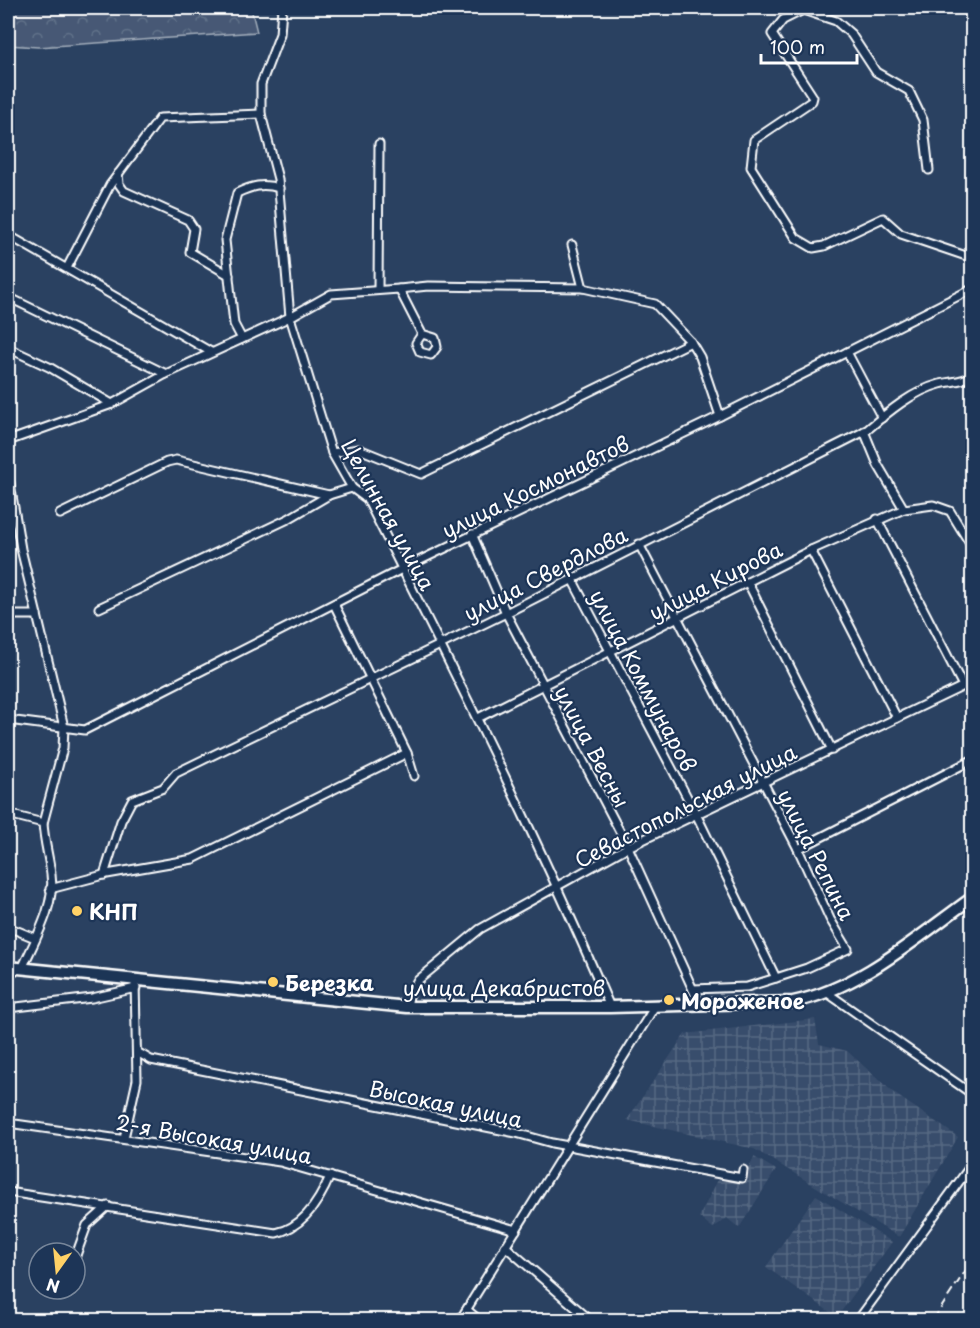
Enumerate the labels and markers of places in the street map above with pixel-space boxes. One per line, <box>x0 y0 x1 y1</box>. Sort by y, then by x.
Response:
place label: КНП <box>89 895 138 927</box>
marker: КНП <box>70 904 84 918</box>
place label: Березка <box>285 966 374 998</box>
marker: Березка <box>266 975 280 989</box>
place label: Мороженое <box>681 984 805 1016</box>
marker: Мороженое <box>662 993 676 1007</box>

